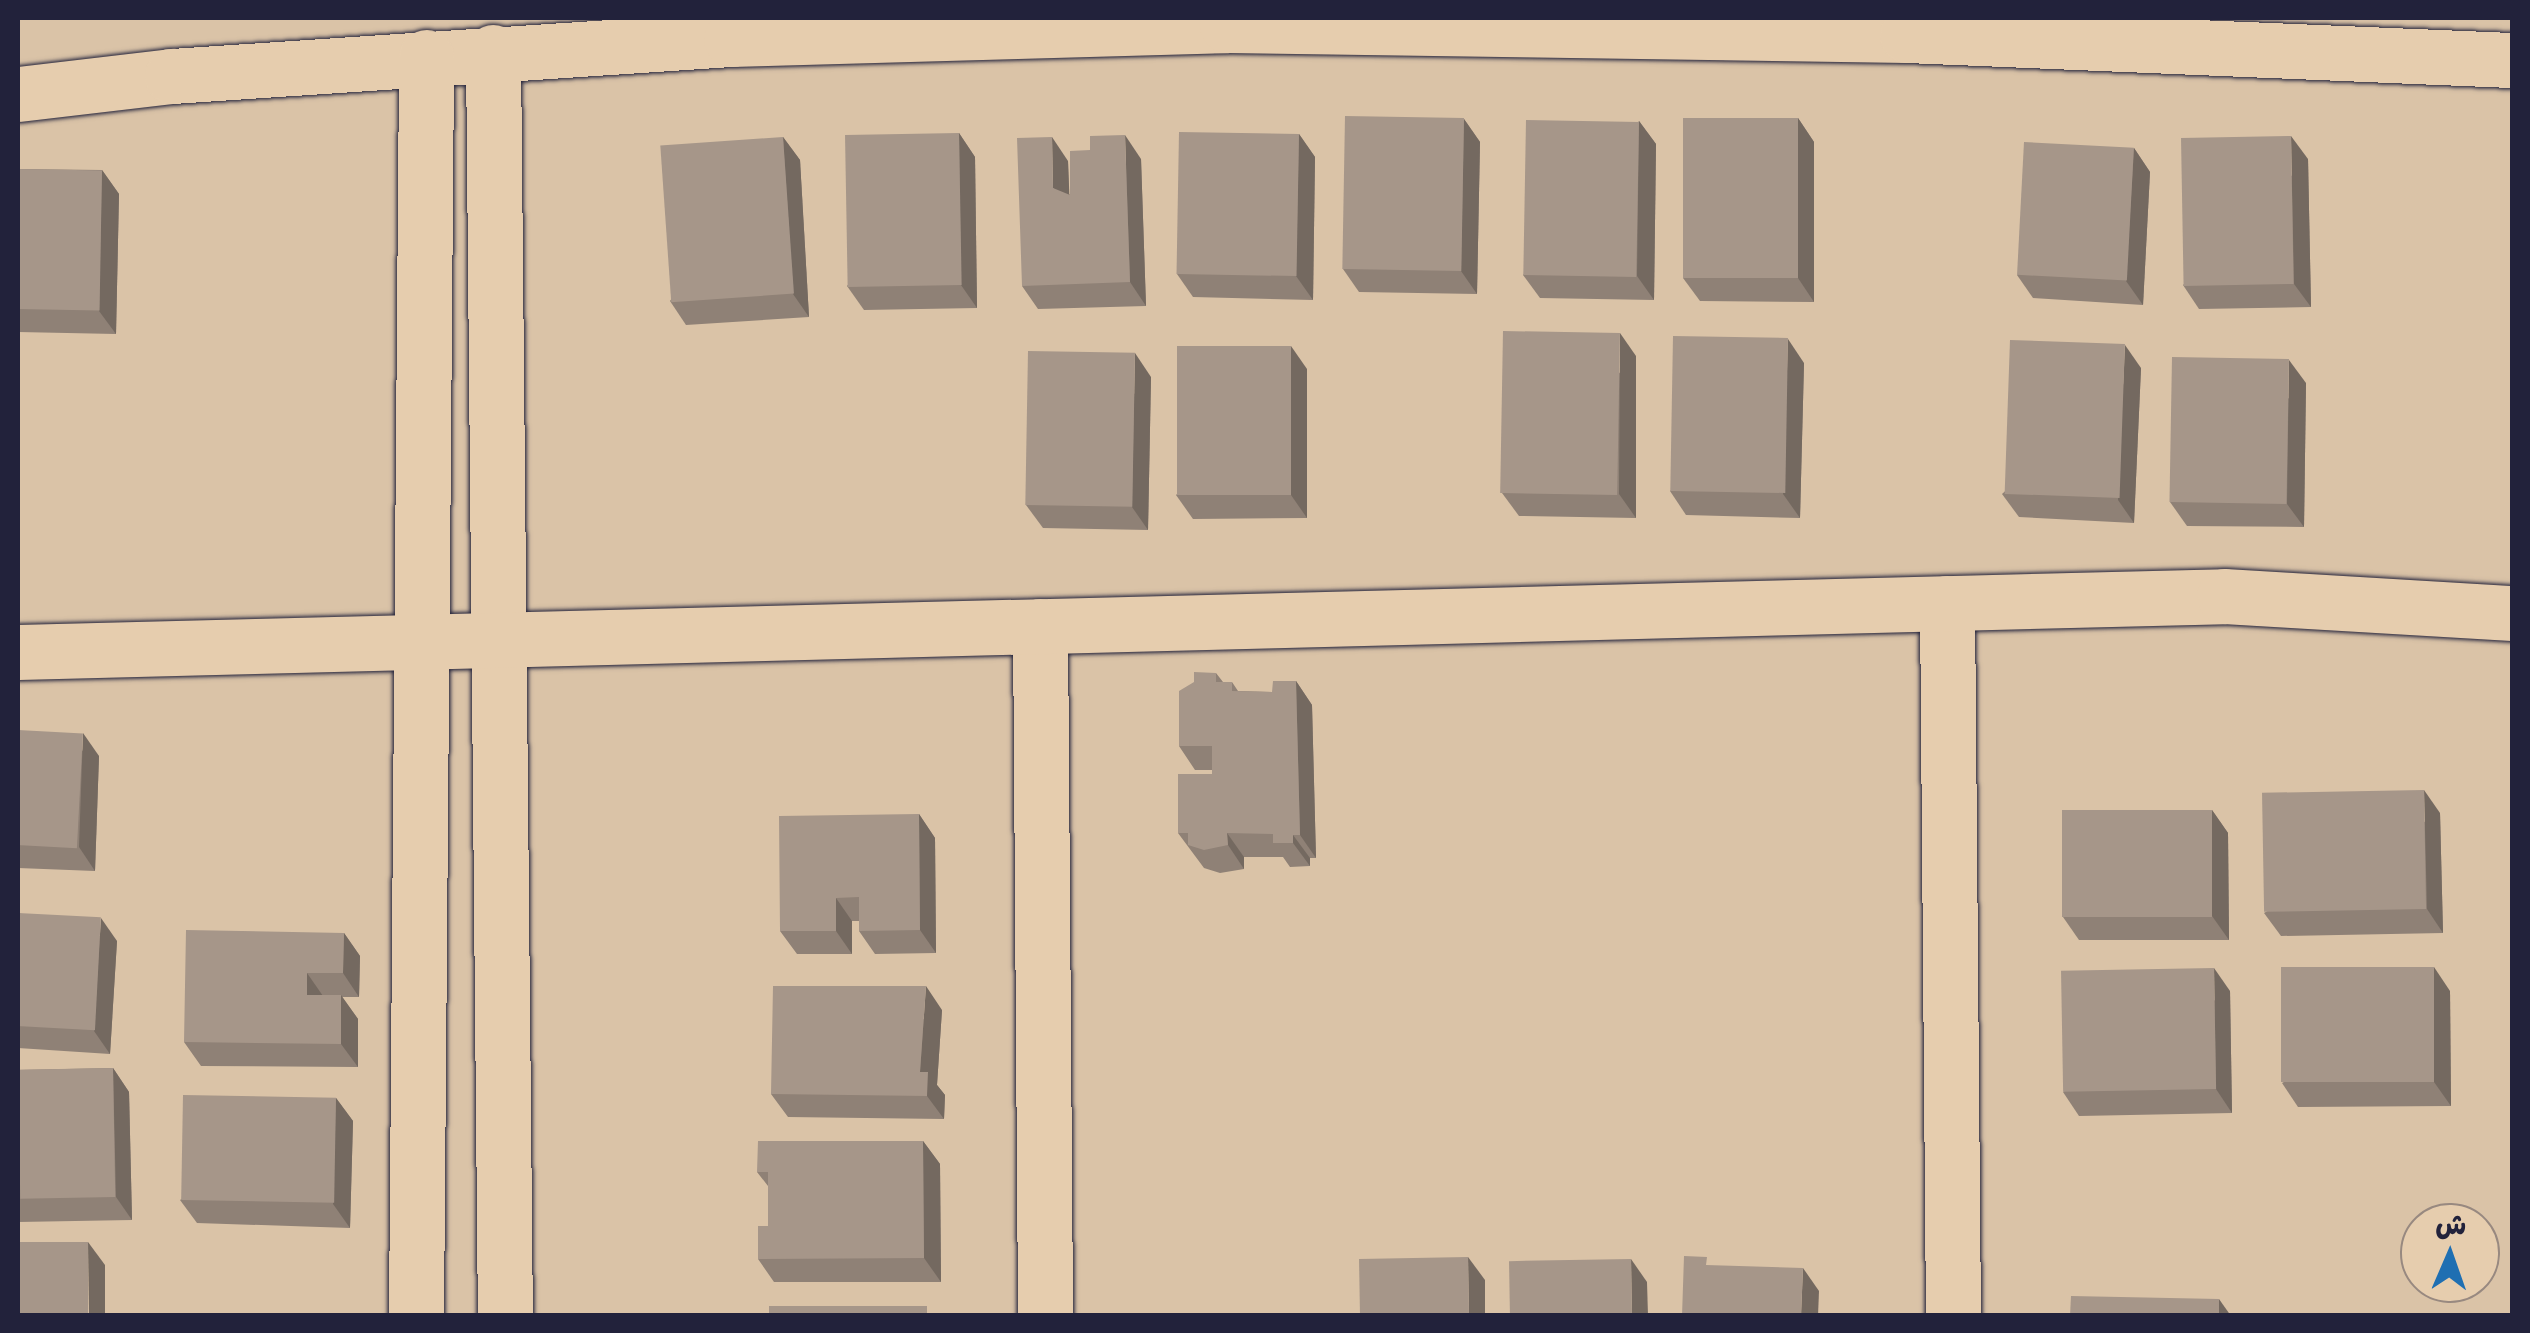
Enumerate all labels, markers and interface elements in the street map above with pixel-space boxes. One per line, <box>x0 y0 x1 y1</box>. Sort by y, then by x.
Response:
text: ش <box>2435 1199 2467 1250</box>
north arrow <box>2400 1203 2500 1303</box>

